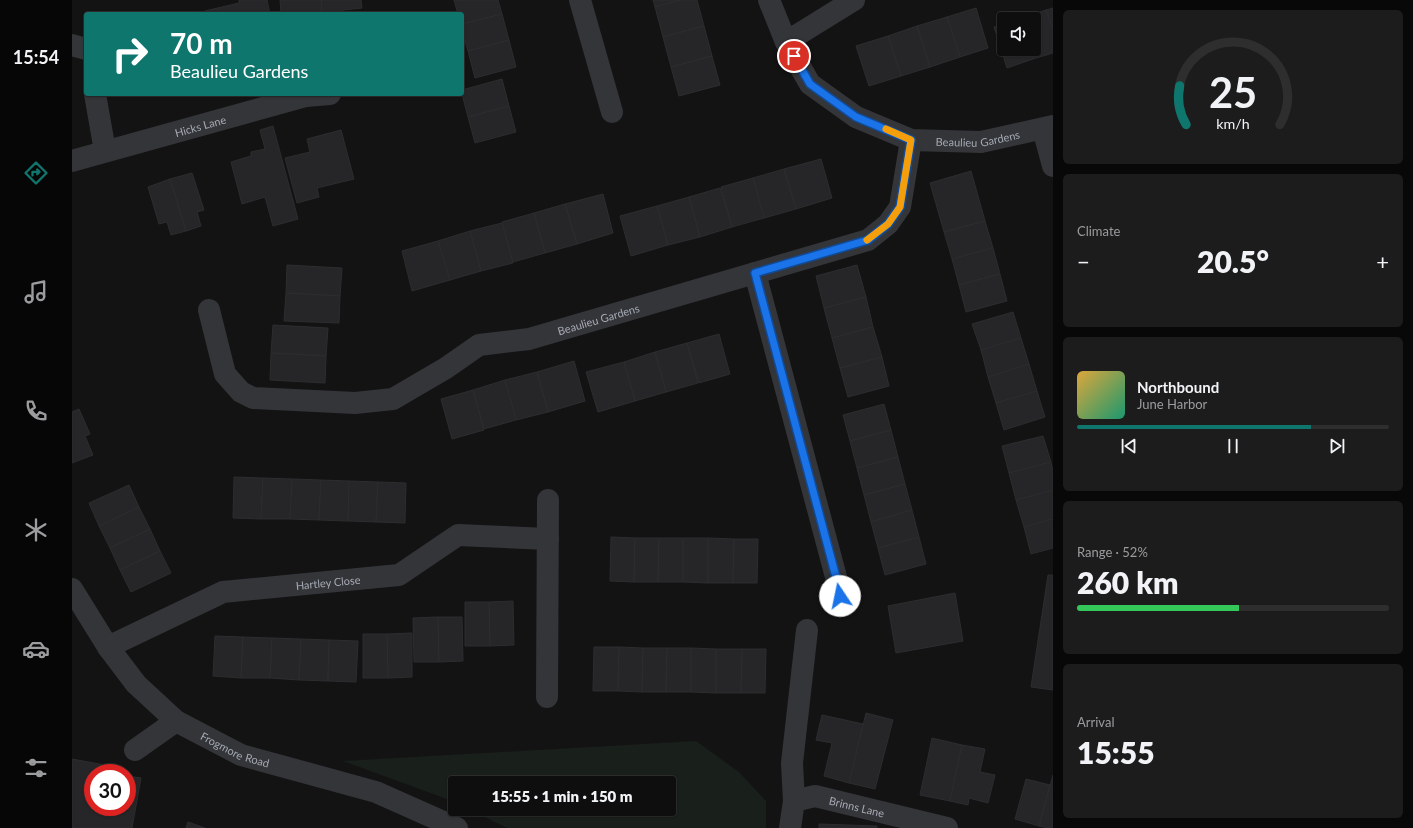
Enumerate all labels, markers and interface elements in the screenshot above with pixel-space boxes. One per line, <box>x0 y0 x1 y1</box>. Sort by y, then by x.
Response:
map controls <box>997 12 1041 56</box>
button: sound <box>997 12 1041 56</box>
text: 70 m <box>170 26 233 60</box>
icon: right <box>104 28 156 80</box>
pin <box>777 39 811 73</box>
icon: arrive <box>783 45 805 67</box>
text: 15:54 <box>13 46 59 68</box>
text: Beaulieu Gardens <box>170 60 308 82</box>
text: 25 <box>1209 67 1257 117</box>
street label: Hicks Lane <box>173 112 227 139</box>
text: km/h <box>1216 114 1250 131</box>
street label: Beaulieu Gardens <box>936 127 1021 149</box>
icon: directions <box>22 159 50 187</box>
text: Climate <box>1077 223 1120 239</box>
text: 20.5° <box>1197 243 1269 279</box>
text: − <box>1077 248 1090 275</box>
text: + <box>1376 248 1389 275</box>
icon: music <box>22 278 50 306</box>
street label: Beaulieu Gardens <box>556 301 641 337</box>
text: Northbound <box>1137 378 1219 396</box>
text: June Harbor <box>1137 396 1207 412</box>
icon: phone <box>22 397 50 425</box>
icon: previous <box>1118 435 1140 457</box>
icon: pause <box>1222 435 1244 457</box>
icon: next <box>1326 435 1348 457</box>
icon: climate <box>22 516 50 544</box>
text: Range · 52% <box>1077 544 1148 560</box>
text: 260 km <box>1077 564 1178 600</box>
street label: Hartley Close <box>295 572 361 591</box>
position arrow <box>819 575 861 617</box>
icon: car <box>22 635 50 663</box>
text: Arrival <box>1077 714 1114 730</box>
street label: Frogmore Road <box>199 729 271 769</box>
text: 15:55 <box>1077 734 1155 770</box>
icon: filters <box>22 754 50 782</box>
speed limit sign: 30 <box>84 764 136 816</box>
text: 15:55 · 1 min · 150 m <box>491 787 633 805</box>
street label: Brinns Lane <box>828 793 886 819</box>

